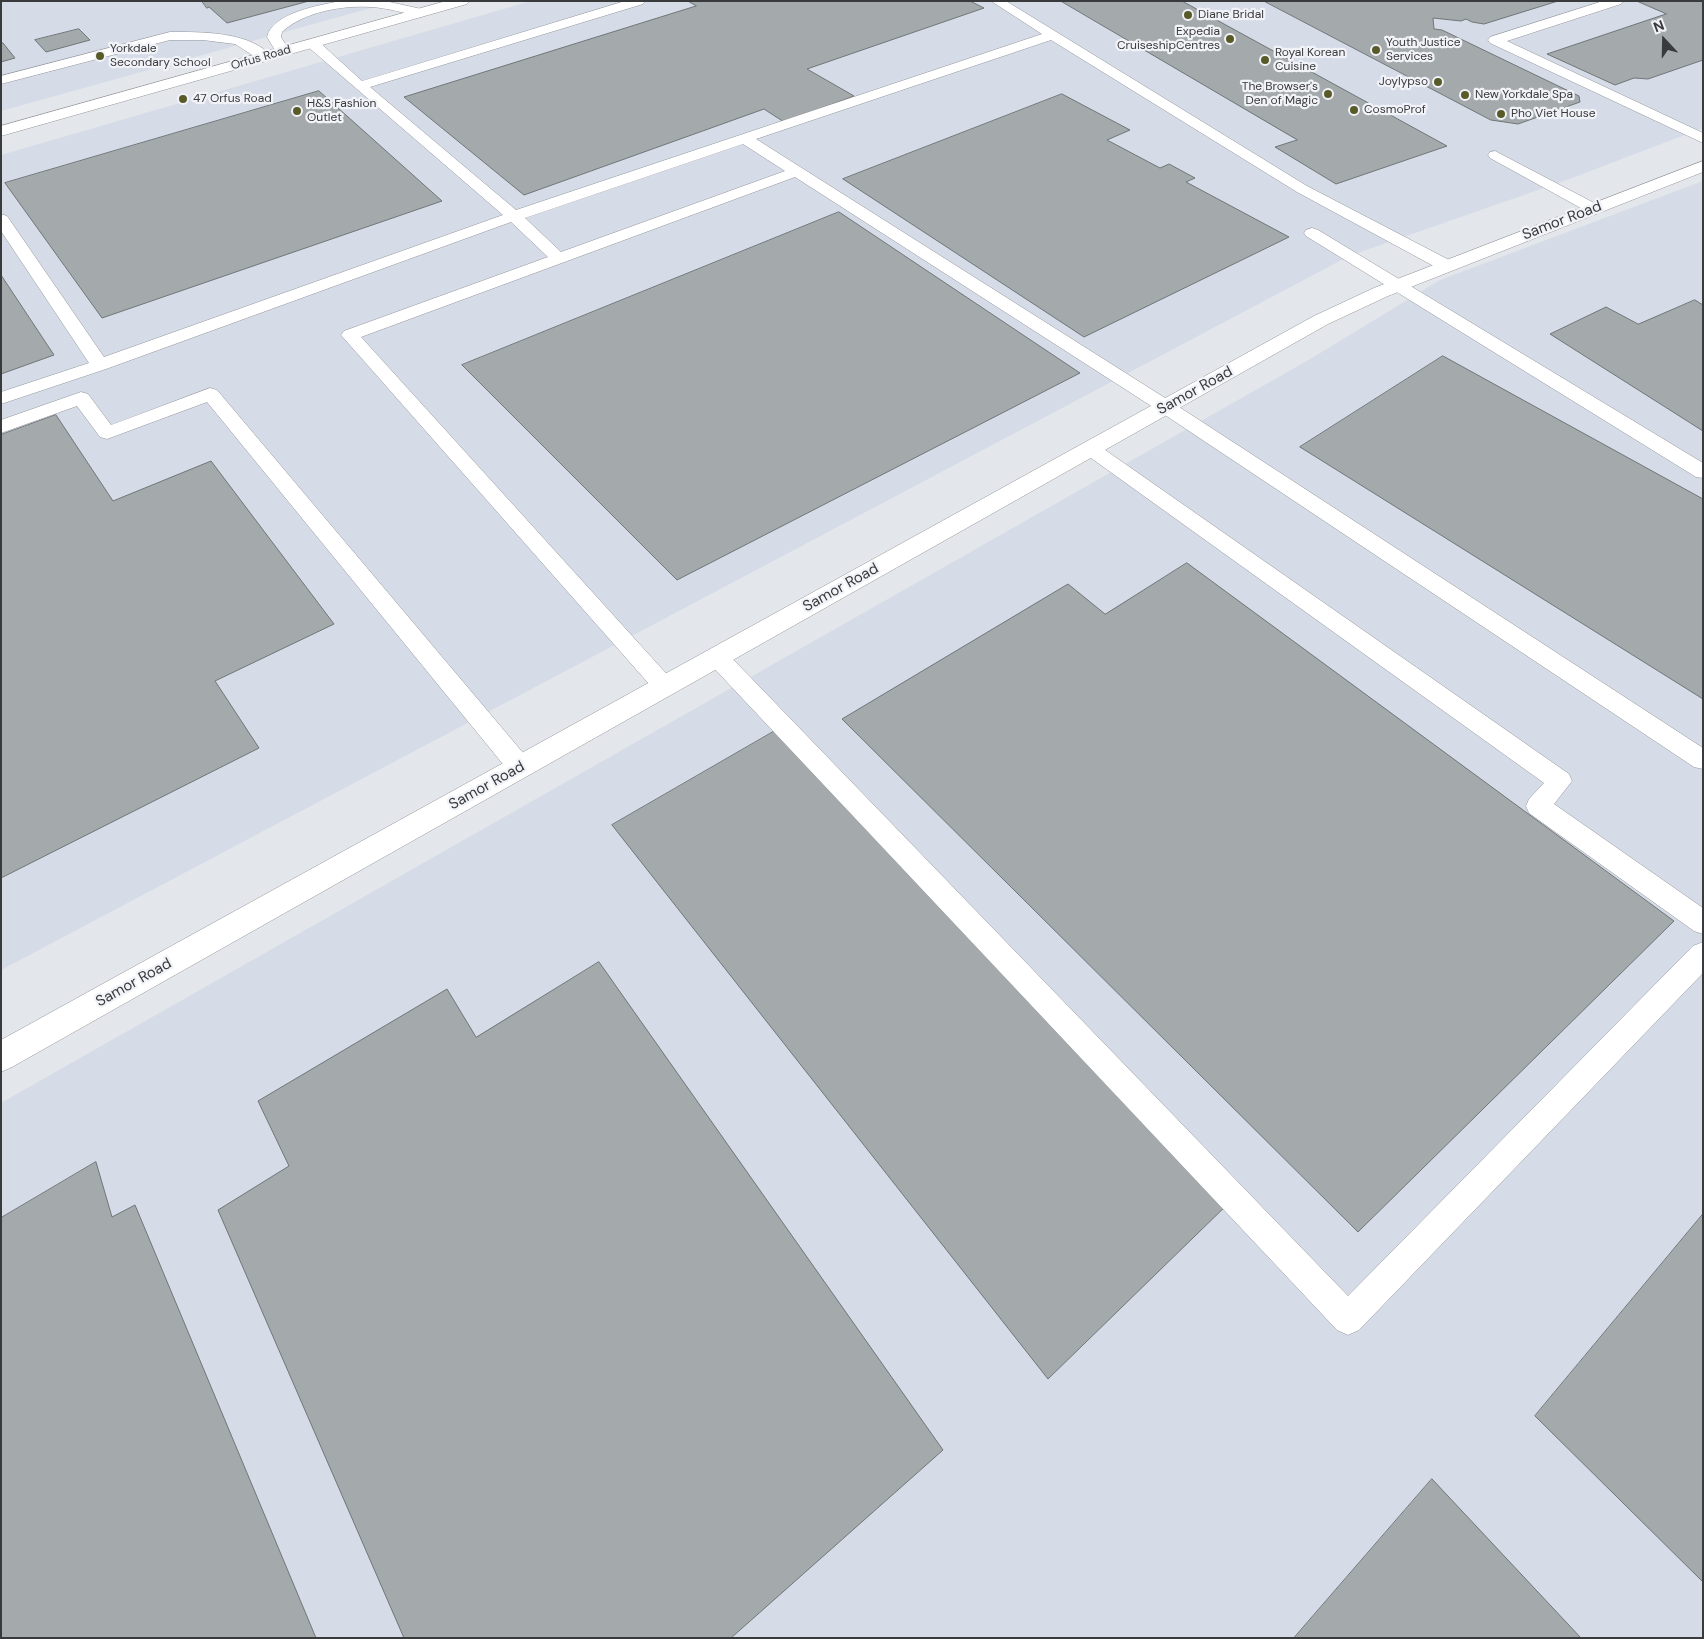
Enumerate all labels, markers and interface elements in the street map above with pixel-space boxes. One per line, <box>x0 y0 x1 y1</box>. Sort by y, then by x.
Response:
place label: Diane Bridal <box>1198 8 1264 22</box>
marker: Diane Bridal <box>1182 9 1194 21</box>
north arrow <box>1639 15 1689 65</box>
text: N <box>1651 16 1667 36</box>
place label: Expedia CruiseshipCentres <box>1117 25 1220 53</box>
marker: Expedia CruiseshipCentres <box>1224 33 1236 45</box>
place label: Youth Justice Services <box>1386 36 1461 64</box>
place label: Yorkdale Secondary School <box>110 42 211 70</box>
street label: Orfus Road <box>229 43 293 73</box>
marker: Youth Justice Services <box>1370 44 1382 56</box>
place label: Royal Korean Cuisine <box>1275 46 1345 74</box>
marker: Yorkdale Secondary School <box>94 50 106 62</box>
marker: Royal Korean Cuisine <box>1259 54 1271 66</box>
place label: Joylypso <box>1379 75 1428 89</box>
marker: Joylypso <box>1432 76 1444 88</box>
place label: The Browser's Den of Magic <box>1242 80 1318 108</box>
marker: The Browser's Den of Magic <box>1322 88 1334 100</box>
place label: New Yorkdale Spa <box>1475 88 1573 102</box>
marker: New Yorkdale Spa <box>1459 89 1471 101</box>
place label: 47 Orfus Road <box>193 92 272 106</box>
marker: 47 Orfus Road <box>177 93 189 105</box>
place label: H&S Fashion Outlet <box>307 97 376 125</box>
place label: CosmoProf <box>1364 103 1426 117</box>
marker: CosmoProf <box>1348 104 1360 116</box>
marker: H&S Fashion Outlet <box>291 105 303 117</box>
place label: Pho Viet House <box>1511 107 1596 121</box>
marker: Pho Viet House <box>1495 108 1507 120</box>
street label: Samor Road <box>1520 198 1604 244</box>
street label: Samor Road <box>1154 363 1236 419</box>
street label: Samor Road <box>800 560 882 616</box>
street label: Samor Road <box>446 758 528 814</box>
street label: Samor Road <box>93 955 175 1011</box>

